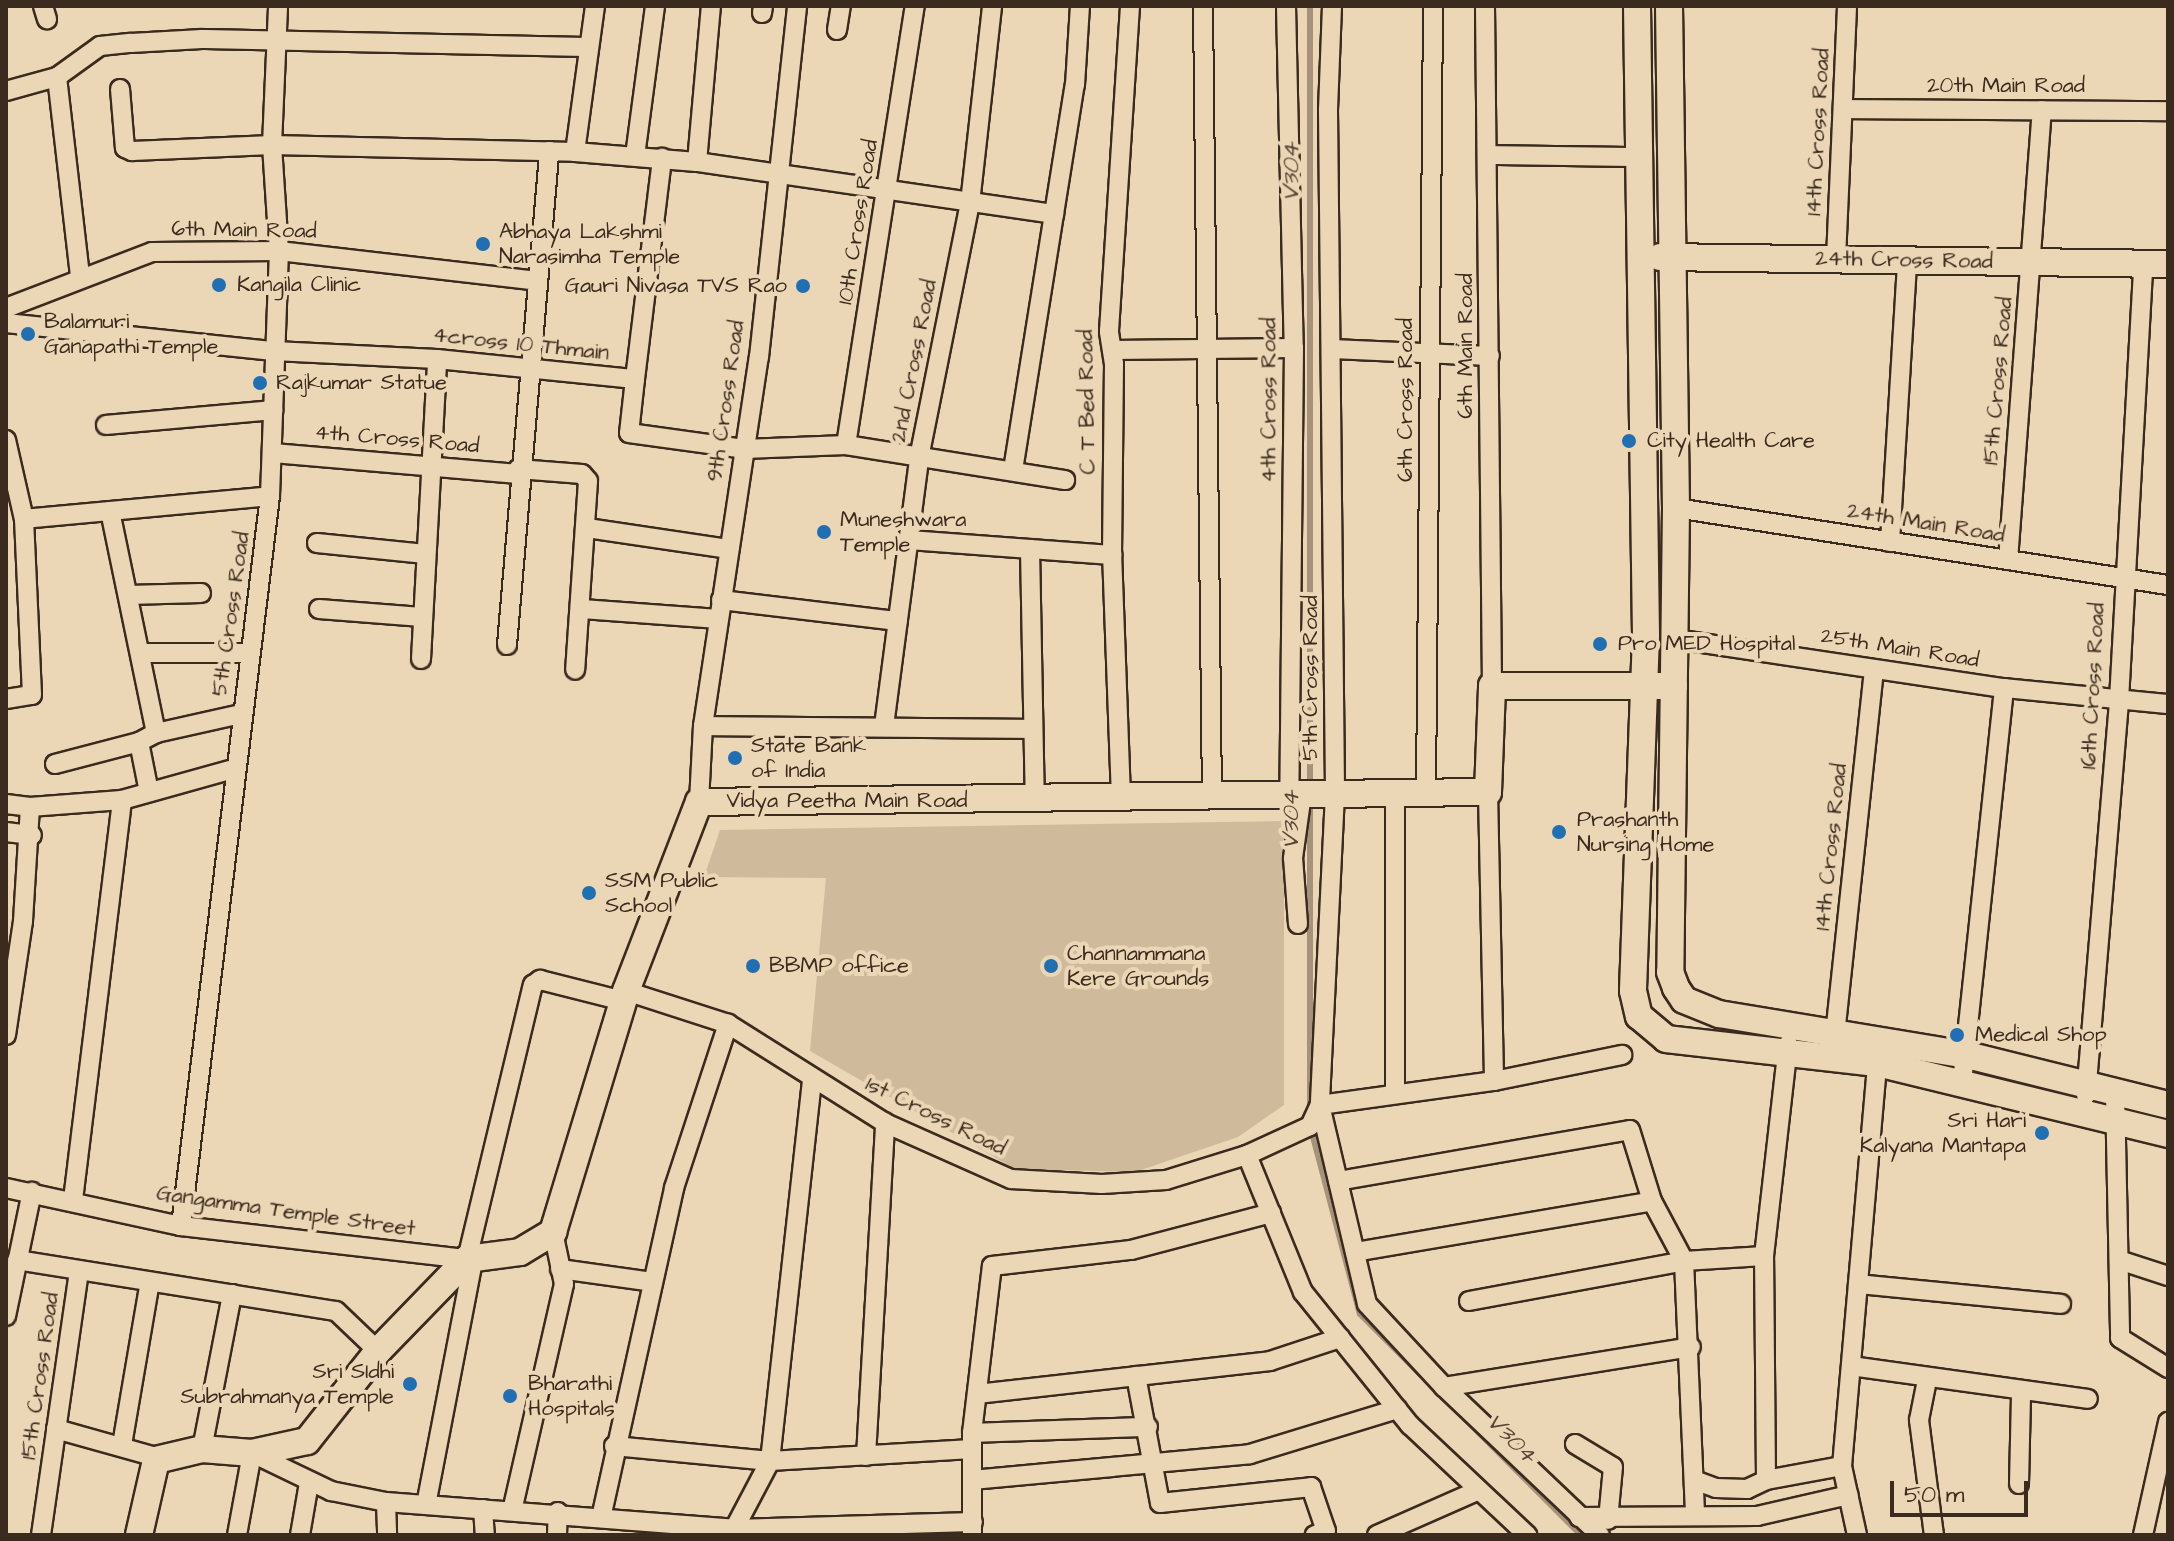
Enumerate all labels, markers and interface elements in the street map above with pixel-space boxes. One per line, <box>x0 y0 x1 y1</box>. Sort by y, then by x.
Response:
street label: 14th Cross Road <box>1800 47 1836 217</box>
street label: 20th Main Road <box>1927 73 2085 99</box>
street label: 10th Cross Road <box>832 138 884 306</box>
water label: V304 <box>1278 143 1306 201</box>
street label: 6th Main Road <box>171 216 317 244</box>
place label: Abhaya Lakshmi Narasimha Temple <box>499 218 680 270</box>
marker: Abhaya Lakshmi Narasimha Temple <box>474 235 492 253</box>
street label: 24th Cross Road <box>1815 245 1993 275</box>
place label: Kangila Clinic <box>237 272 361 298</box>
place label: Gauri Nivasa TVS Rao <box>565 273 787 299</box>
street label: 6th Main Road <box>1453 273 1479 419</box>
marker: Kangila Clinic <box>208 274 230 296</box>
marker: Gauri Nivasa TVS Rao <box>794 277 812 295</box>
street label: 2nd Cross Road <box>885 277 943 445</box>
street label: 15th Cross Road <box>1978 296 2018 466</box>
place label: Balamuri Ganapathi Temple <box>44 308 218 360</box>
street label: 4th Cross Road <box>1256 317 1282 483</box>
street label: 6th Cross Road <box>1393 318 1419 482</box>
street label: 9th Cross Road <box>702 319 750 483</box>
street label: 4cross 10 Thmain <box>432 322 610 366</box>
marker: Balamuri Ganapathi Temple <box>19 325 37 343</box>
street label: C T Bed Road <box>1073 329 1101 475</box>
place label: Rajkumar Statue <box>276 370 447 396</box>
marker: Rajkumar Statue <box>251 374 269 392</box>
street label: 4th Cross Road <box>314 419 480 459</box>
place label: City Health Care <box>1647 428 1815 454</box>
marker: City Health Care <box>1618 430 1640 452</box>
street label: 24th Main Road <box>1845 498 2007 548</box>
place label: Muneshwara Temple <box>840 506 967 558</box>
marker: Muneshwara Temple <box>815 523 833 541</box>
street label: 5th Cross Road <box>206 530 256 698</box>
street label: 5th Cross Road <box>1298 595 1324 761</box>
street label: 16th Cross Road <box>2075 602 2111 770</box>
street label: 25th Main Road <box>1819 622 1981 674</box>
place label: Pro MED Hospital <box>1618 631 1796 657</box>
marker: Pro MED Hospital <box>1589 633 1611 655</box>
place label: State Bank of India <box>751 732 866 784</box>
marker: State Bank of India <box>726 749 744 767</box>
street label: 14th Cross Road <box>1809 762 1853 932</box>
street label: Vidya Peetha Main Road <box>726 788 968 814</box>
water label: V304 <box>1278 791 1306 849</box>
place label: Prashanth Nursing Home <box>1577 806 1714 858</box>
marker: Prashanth Nursing Home <box>1548 821 1570 843</box>
place label: SSM Public School <box>605 867 719 918</box>
marker: SSM Public School <box>580 884 598 902</box>
place label: Channammana Kere Grounds <box>1067 940 1209 992</box>
place label: BBMP office <box>769 953 909 979</box>
marker: BBMP office <box>744 957 762 975</box>
marker: Channammana Kere Grounds <box>1042 957 1060 975</box>
place label: Medical Shop <box>1975 1022 2107 1048</box>
marker: Medical Shop <box>1946 1024 1968 1046</box>
street label: 1st Cross Road <box>861 1071 1011 1161</box>
place label: Sri Hari Kalyana Mantapa <box>1860 1107 2026 1158</box>
marker: Sri Hari Kalyana Mantapa <box>2033 1124 2051 1142</box>
street label: Gangamma Temple Street <box>155 1180 417 1242</box>
street label: 15th Cross Road <box>15 1291 65 1461</box>
place label: Sri SIdhi Subrahmanya Temple <box>180 1358 394 1410</box>
place label: Bharathi Hospitals <box>528 1370 615 1422</box>
marker: Sri SIdhi Subrahmanya Temple <box>401 1375 419 1393</box>
marker: Bharathi Hospitals <box>499 1385 521 1407</box>
water label: V304 <box>1480 1408 1542 1470</box>
scale bar <box>1894 1465 2032 1515</box>
text: 50 m <box>1904 1478 1964 1512</box>

